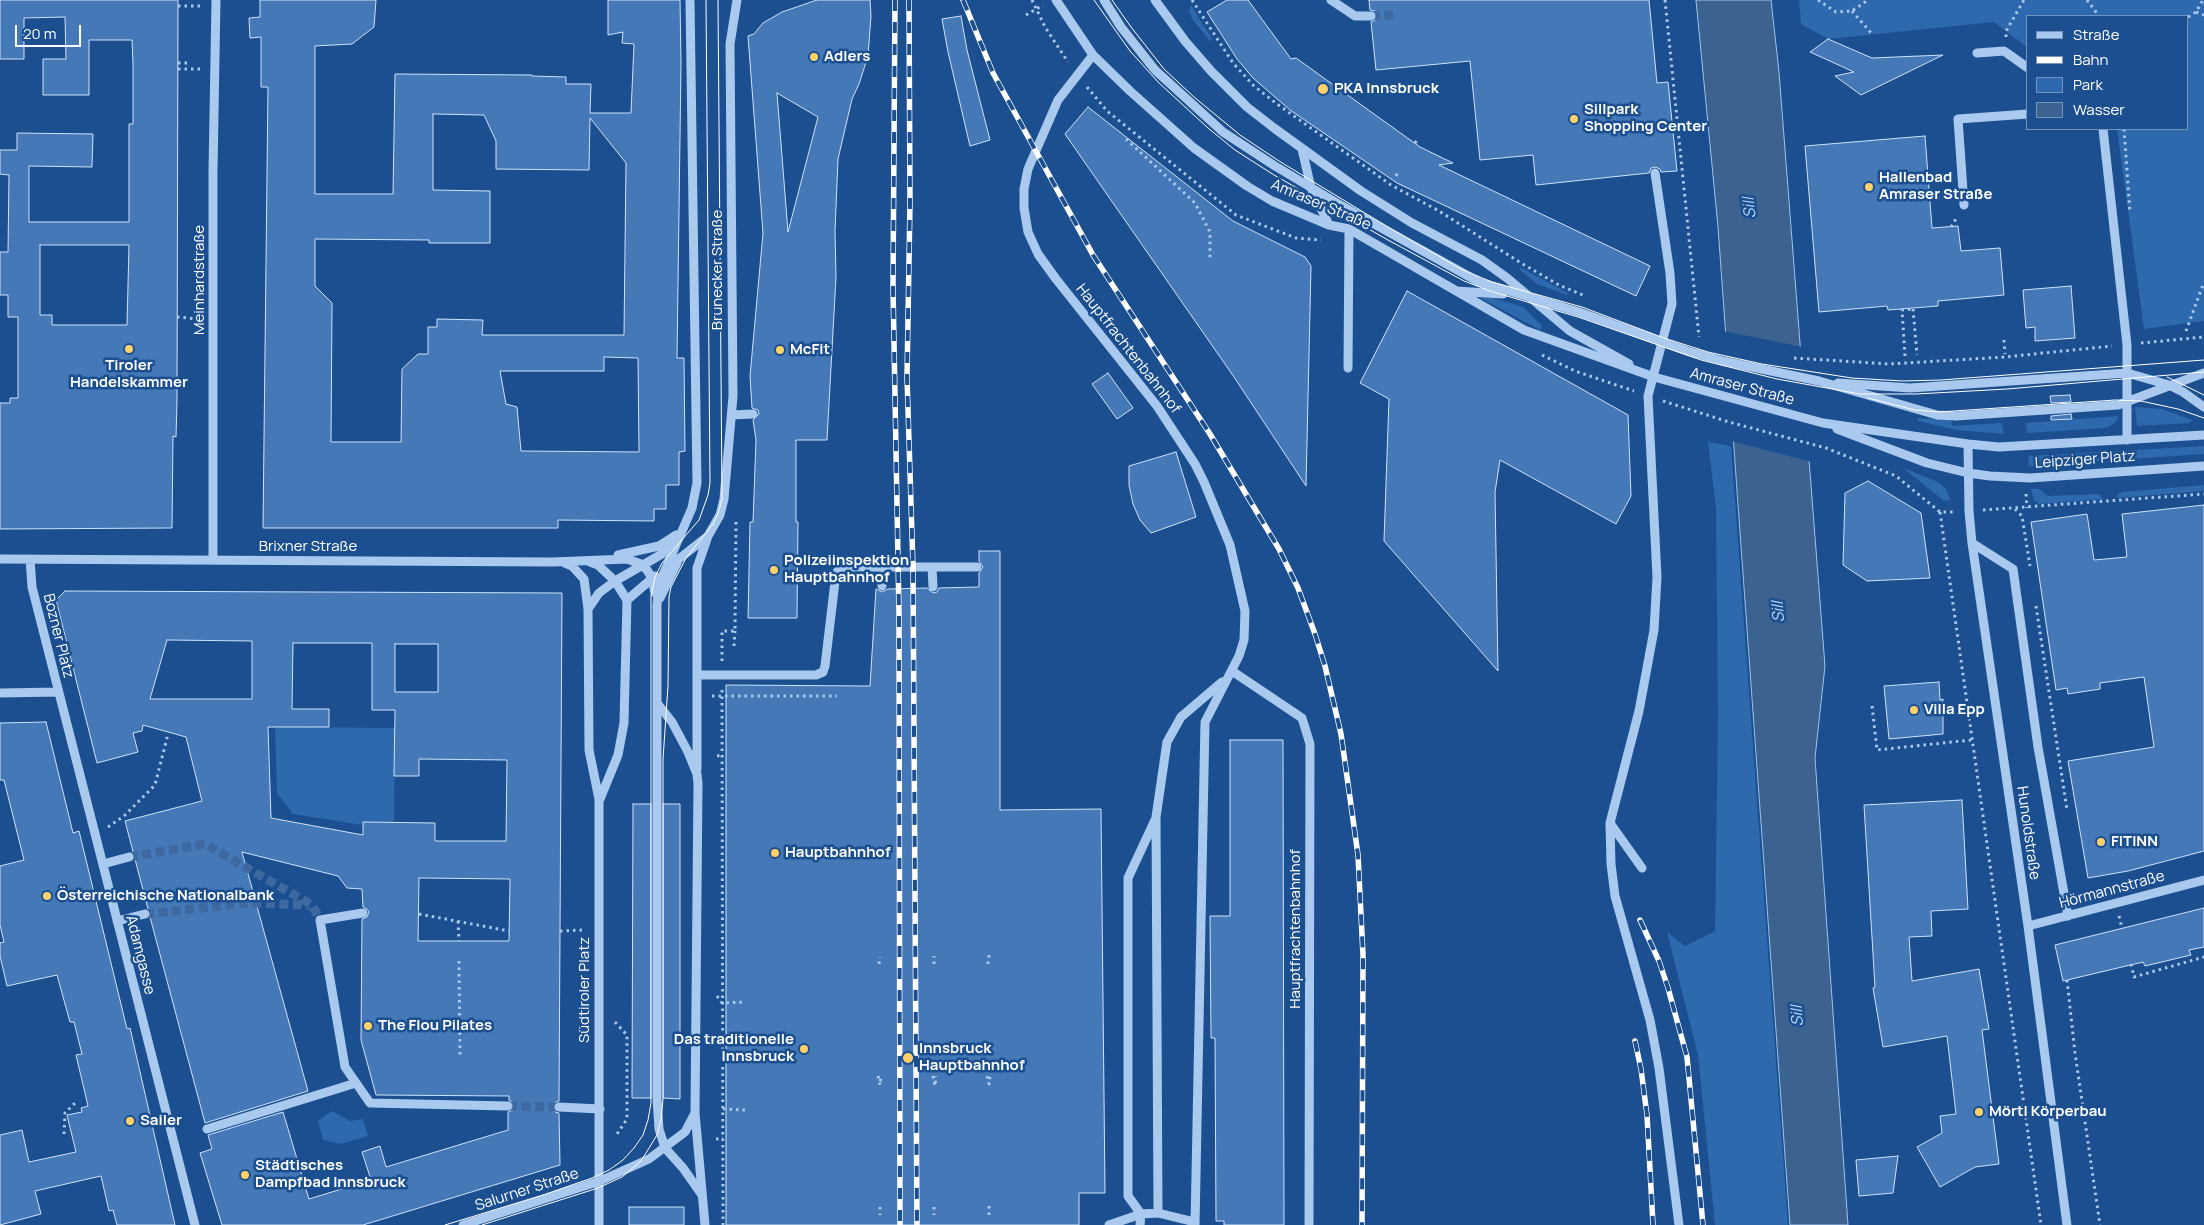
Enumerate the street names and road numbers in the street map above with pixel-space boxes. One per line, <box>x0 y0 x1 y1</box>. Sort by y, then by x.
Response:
street label: Amraser Straße <box>1268 176 1374 234</box>
street label: Brunecker Straße <box>709 210 727 330</box>
street label: Meinhardstraße <box>191 225 209 335</box>
street label: Hauptfrachtenbahnhof <box>1072 281 1184 417</box>
street label: Amraser Straße <box>1688 364 1796 410</box>
street label: Leipziger Platz <box>2034 448 2136 472</box>
street label: Brixner Straße <box>259 538 357 556</box>
street label: Bozner Platz <box>39 592 77 680</box>
street label: Hunoldstraße <box>2013 785 2043 881</box>
street label: Hauptfrachtenbahnhof <box>1287 849 1305 1009</box>
street label: Hörmannstraße <box>2057 867 2167 913</box>
street label: Adamgasse <box>121 913 159 997</box>
street label: Südtiroler Platz <box>576 937 594 1043</box>
street label: Salurner Straße <box>473 1165 581 1215</box>

